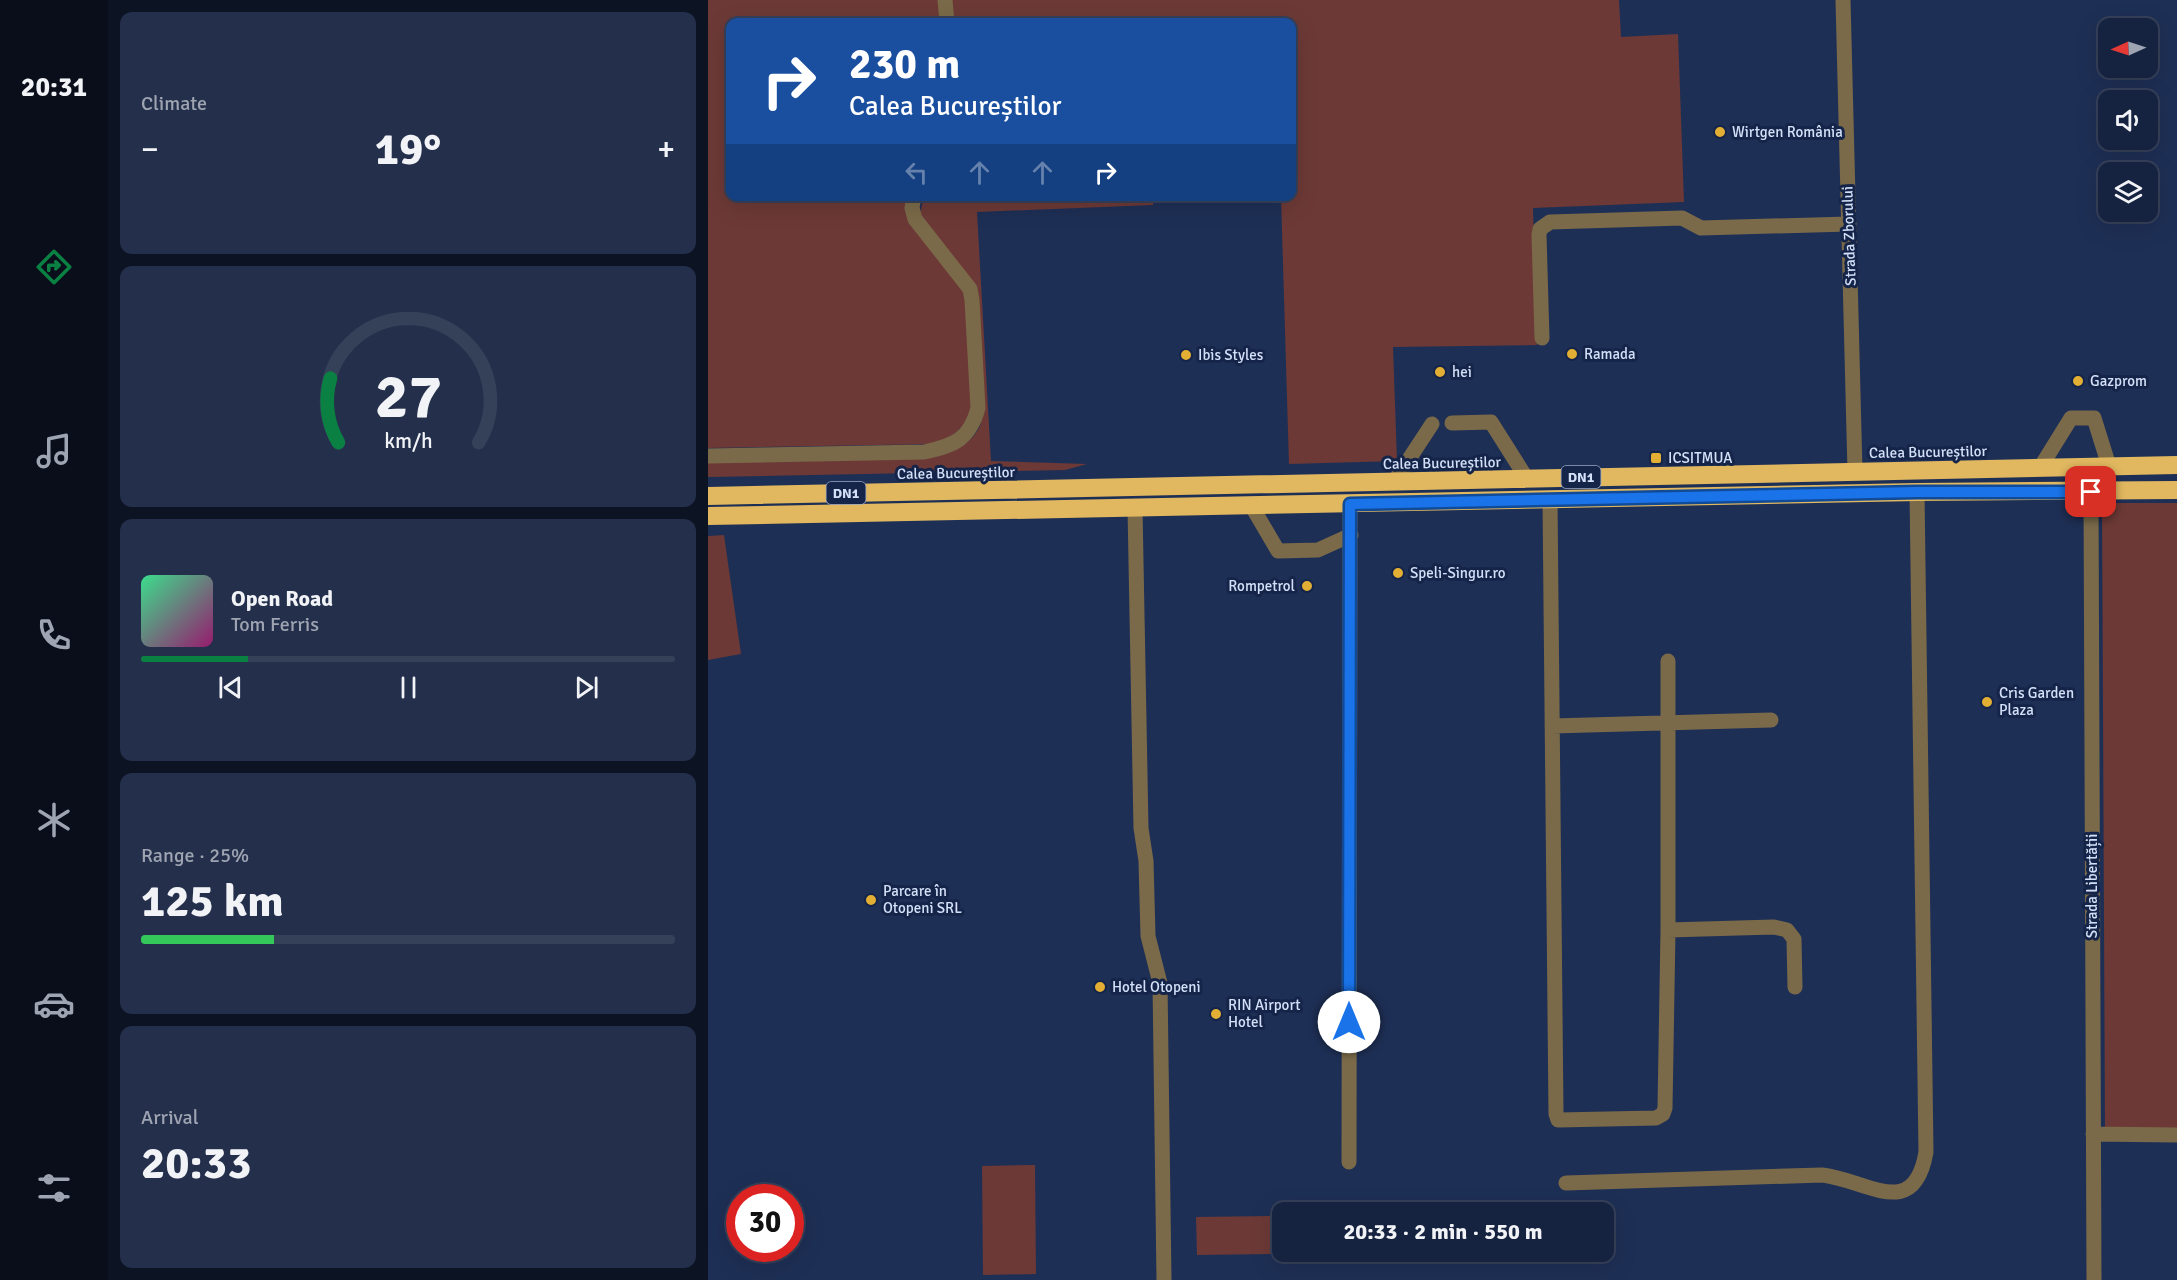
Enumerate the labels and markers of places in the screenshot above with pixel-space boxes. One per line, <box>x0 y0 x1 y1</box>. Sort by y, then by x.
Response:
place label: Wirtgen România <box>1732 123 1843 141</box>
marker: Wirtgen România <box>1713 125 1727 139</box>
place label: Ramada <box>1584 345 1636 363</box>
place label: Ibis Styles <box>1198 346 1264 364</box>
marker: Ramada <box>1565 347 1579 361</box>
marker: Ibis Styles <box>1179 348 1193 362</box>
place label: hei <box>1452 363 1472 381</box>
marker: hei <box>1433 365 1447 379</box>
place label: Gazprom <box>2090 372 2147 390</box>
marker: Gazprom <box>2071 374 2085 388</box>
place label: ICSITMUA <box>1668 449 1732 467</box>
marker: ICSITMUA <box>1649 451 1663 465</box>
pin <box>2065 466 2116 517</box>
place label: Speli-Singur.ro <box>1410 564 1506 582</box>
marker: Speli-Singur.ro <box>1391 566 1405 580</box>
place label: Rompetrol <box>1228 577 1295 595</box>
marker: Rompetrol <box>1300 579 1314 593</box>
place label: Cris Garden Plaza <box>1999 684 2074 719</box>
marker: Cris Garden Plaza <box>1980 695 1994 709</box>
place label: Parcare în Otopeni SRL <box>883 882 962 917</box>
marker: Parcare în Otopeni SRL <box>864 893 878 907</box>
place label: Hotel Otopeni <box>1112 978 1201 996</box>
marker: Hotel Otopeni <box>1093 980 1107 994</box>
place label: RIN Airport Hotel <box>1228 996 1301 1031</box>
marker: RIN Airport Hotel <box>1209 1007 1223 1021</box>

